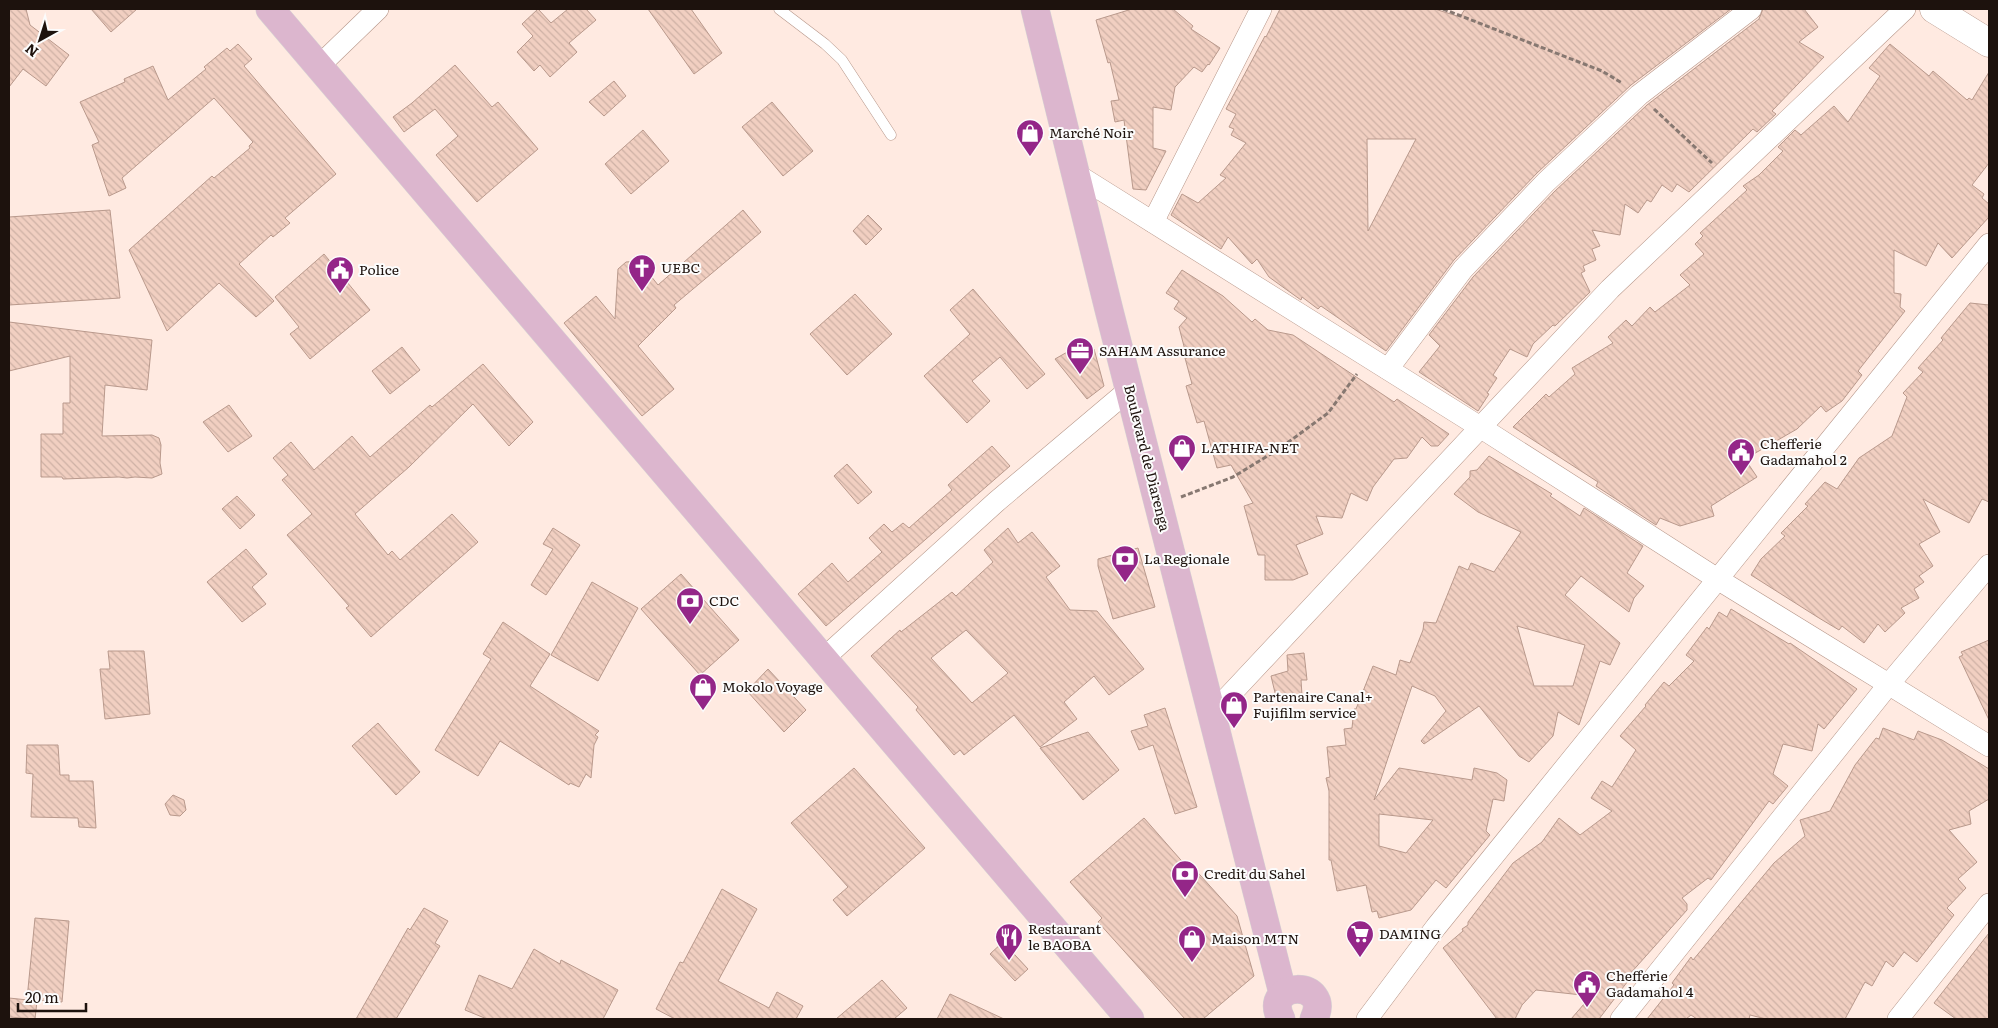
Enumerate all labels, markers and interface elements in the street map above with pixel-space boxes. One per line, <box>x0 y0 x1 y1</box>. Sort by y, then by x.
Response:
north arrow <box>15 15 65 65</box>
text: N <box>20 39 42 62</box>
shop icon: Marché Noir <box>1015 118 1045 157</box>
place label: Marché Noir <box>1049 122 1134 142</box>
church icon: UEBC <box>627 253 657 292</box>
public building icon: Police <box>325 255 355 294</box>
place label: UEBC <box>661 257 700 277</box>
place label: Police <box>359 259 399 279</box>
office icon: SAHAM Assurance <box>1065 336 1095 375</box>
place label: SAHAM Assurance <box>1099 340 1225 360</box>
street label: Boulevard de Diarenga <box>1120 382 1176 534</box>
shop icon: LATHIFA-NET <box>1167 433 1197 472</box>
place label: Chefferie Gadamahol 2 <box>1760 433 1847 469</box>
place label: LATHIFA-NET <box>1201 437 1299 457</box>
public building icon: Chefferie Gadamahol 2 <box>1726 437 1756 476</box>
bank icon: La Regionale <box>1110 544 1140 583</box>
place label: La Regionale <box>1144 548 1229 568</box>
bank icon: CDC <box>675 586 705 625</box>
place label: CDC <box>709 590 739 610</box>
shop icon: Mokolo Voyage <box>688 672 718 711</box>
place label: Mokolo Voyage <box>722 676 823 696</box>
place label: Partenaire Canal+ Fujifilm service <box>1253 686 1373 722</box>
shop icon: Partenaire Canal+ Fujifilm service <box>1219 690 1249 729</box>
bank icon: Credit du Sahel <box>1170 859 1200 898</box>
place label: Credit du Sahel <box>1204 863 1306 883</box>
place label: Restaurant le BAOBA <box>1028 918 1101 954</box>
supermarket icon: DAMING <box>1345 919 1375 958</box>
restaurant icon: Restaurant le BAOBA <box>994 922 1024 961</box>
place label: DAMING <box>1379 923 1442 943</box>
shop icon: Maison MTN <box>1177 924 1207 963</box>
place label: Maison MTN <box>1211 928 1299 948</box>
place label: Chefferie Gadamahol 4 <box>1606 965 1694 1001</box>
public building icon: Chefferie Gadamahol 4 <box>1572 969 1602 1008</box>
scale bar <box>18 980 85 1012</box>
text: 20 m <box>25 985 59 1008</box>

